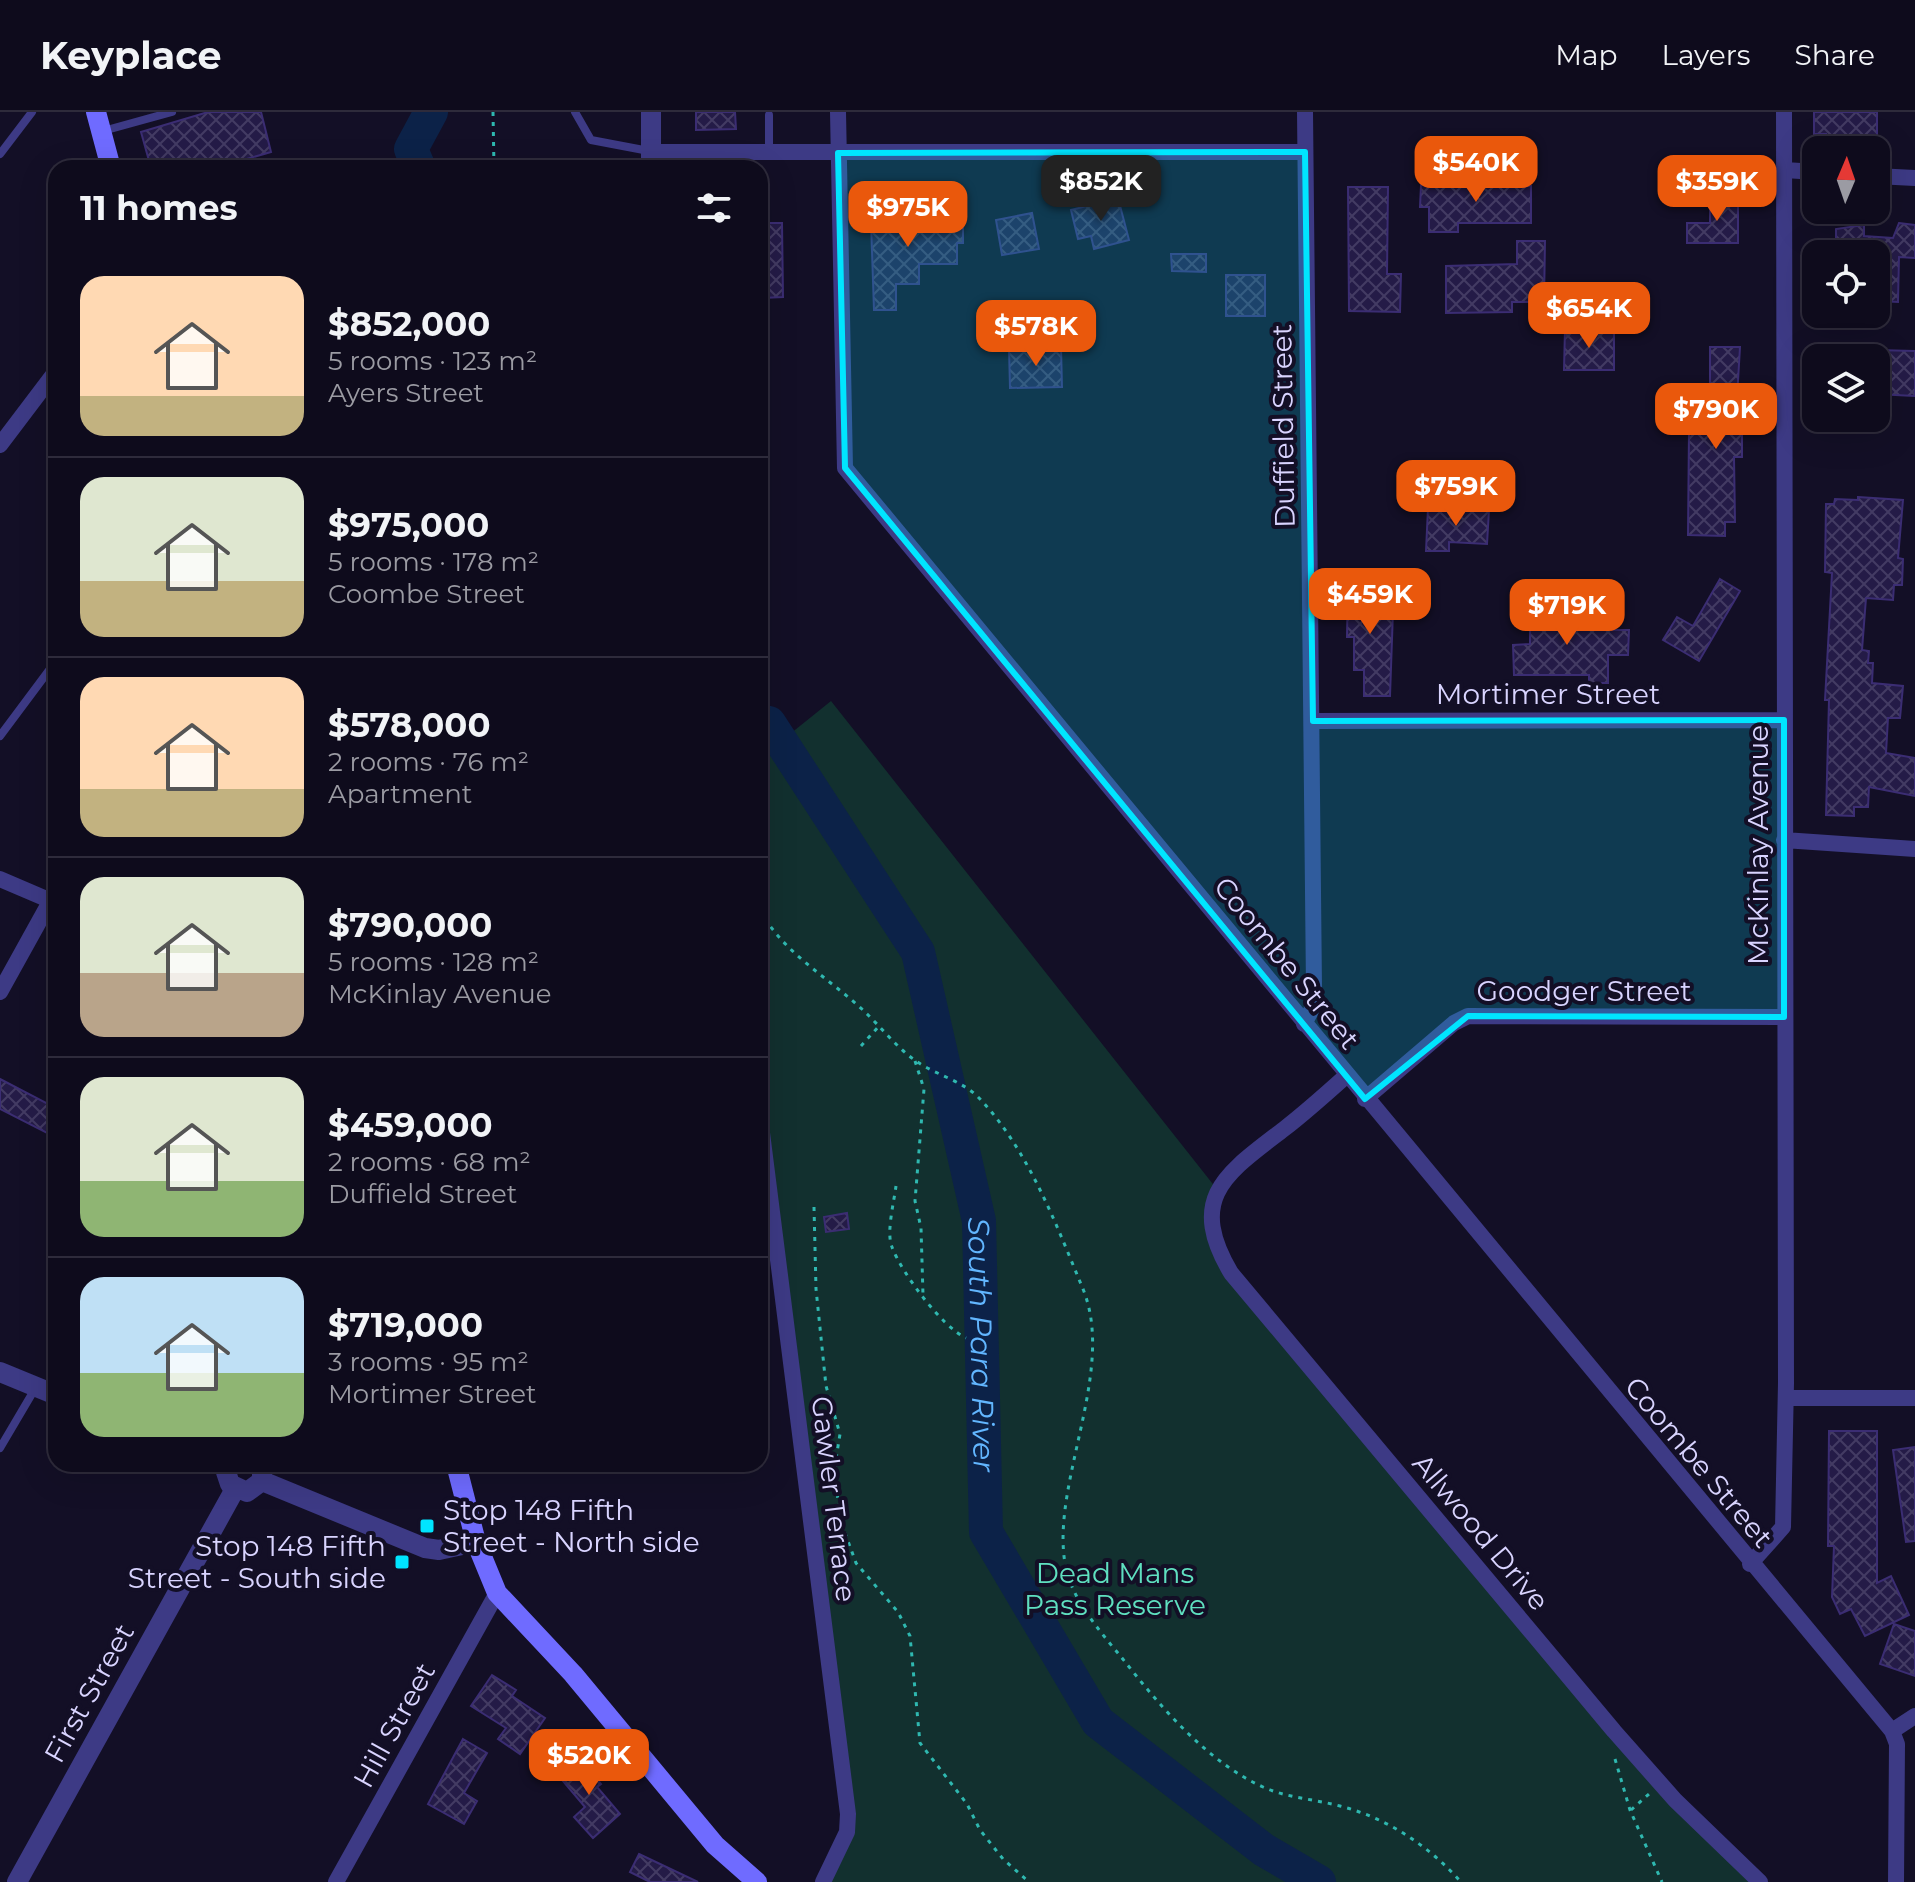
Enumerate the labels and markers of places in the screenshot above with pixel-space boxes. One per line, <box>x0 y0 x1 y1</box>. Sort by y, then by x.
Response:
pin: $540K <box>1420 136 1532 204</box>
pin: $852K <box>1045 155 1157 223</box>
pin: $359K <box>1661 155 1773 223</box>
pin: $975K <box>852 181 964 249</box>
pin: $654K <box>1533 282 1645 350</box>
pin: $578K <box>980 300 1092 368</box>
pin: $790K <box>1660 383 1772 451</box>
pin: $759K <box>1400 460 1512 528</box>
pin: $459K <box>1314 568 1426 636</box>
pin: $719K <box>1511 579 1623 647</box>
place label: Stop 148 Fifth Street - North side <box>443 1493 700 1559</box>
marker: Stop 148 Fifth Street - North side <box>418 1517 436 1535</box>
place label: Stop 148 Fifth Street - South side <box>128 1529 386 1595</box>
marker: Stop 148 Fifth Street - South side <box>393 1553 411 1571</box>
pin: $520K <box>533 1729 645 1797</box>

